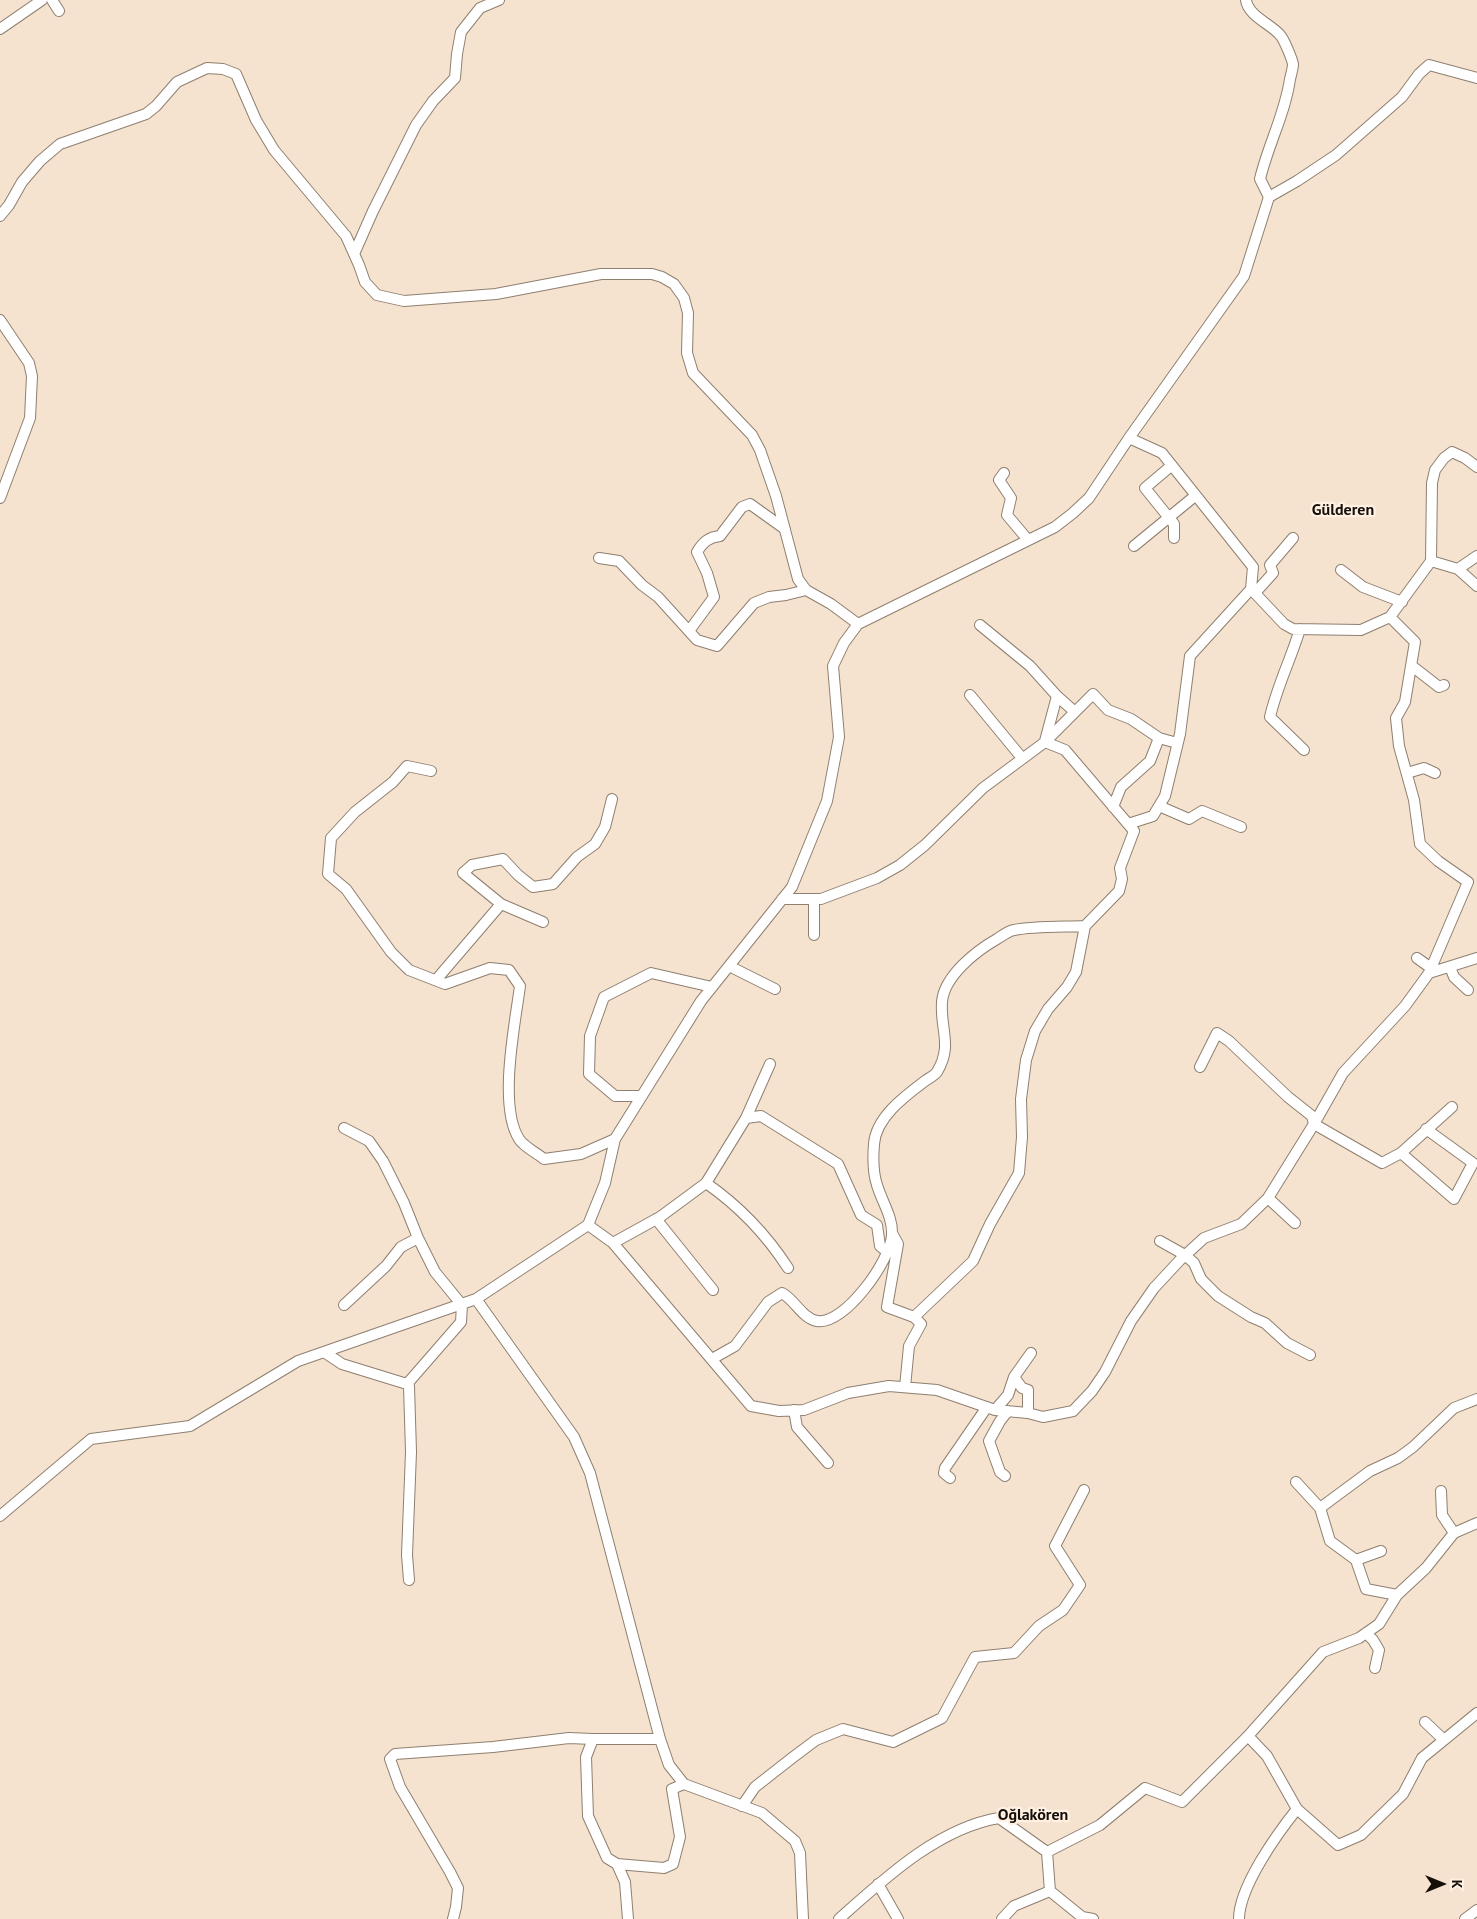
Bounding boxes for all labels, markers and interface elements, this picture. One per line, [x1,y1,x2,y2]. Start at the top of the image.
district label: Gülderen [1312,500,1374,520]
district label: Oğlakören [998,1805,1068,1825]
north arrow [1417,1859,1467,1909]
text: K [1448,1880,1466,1888]

